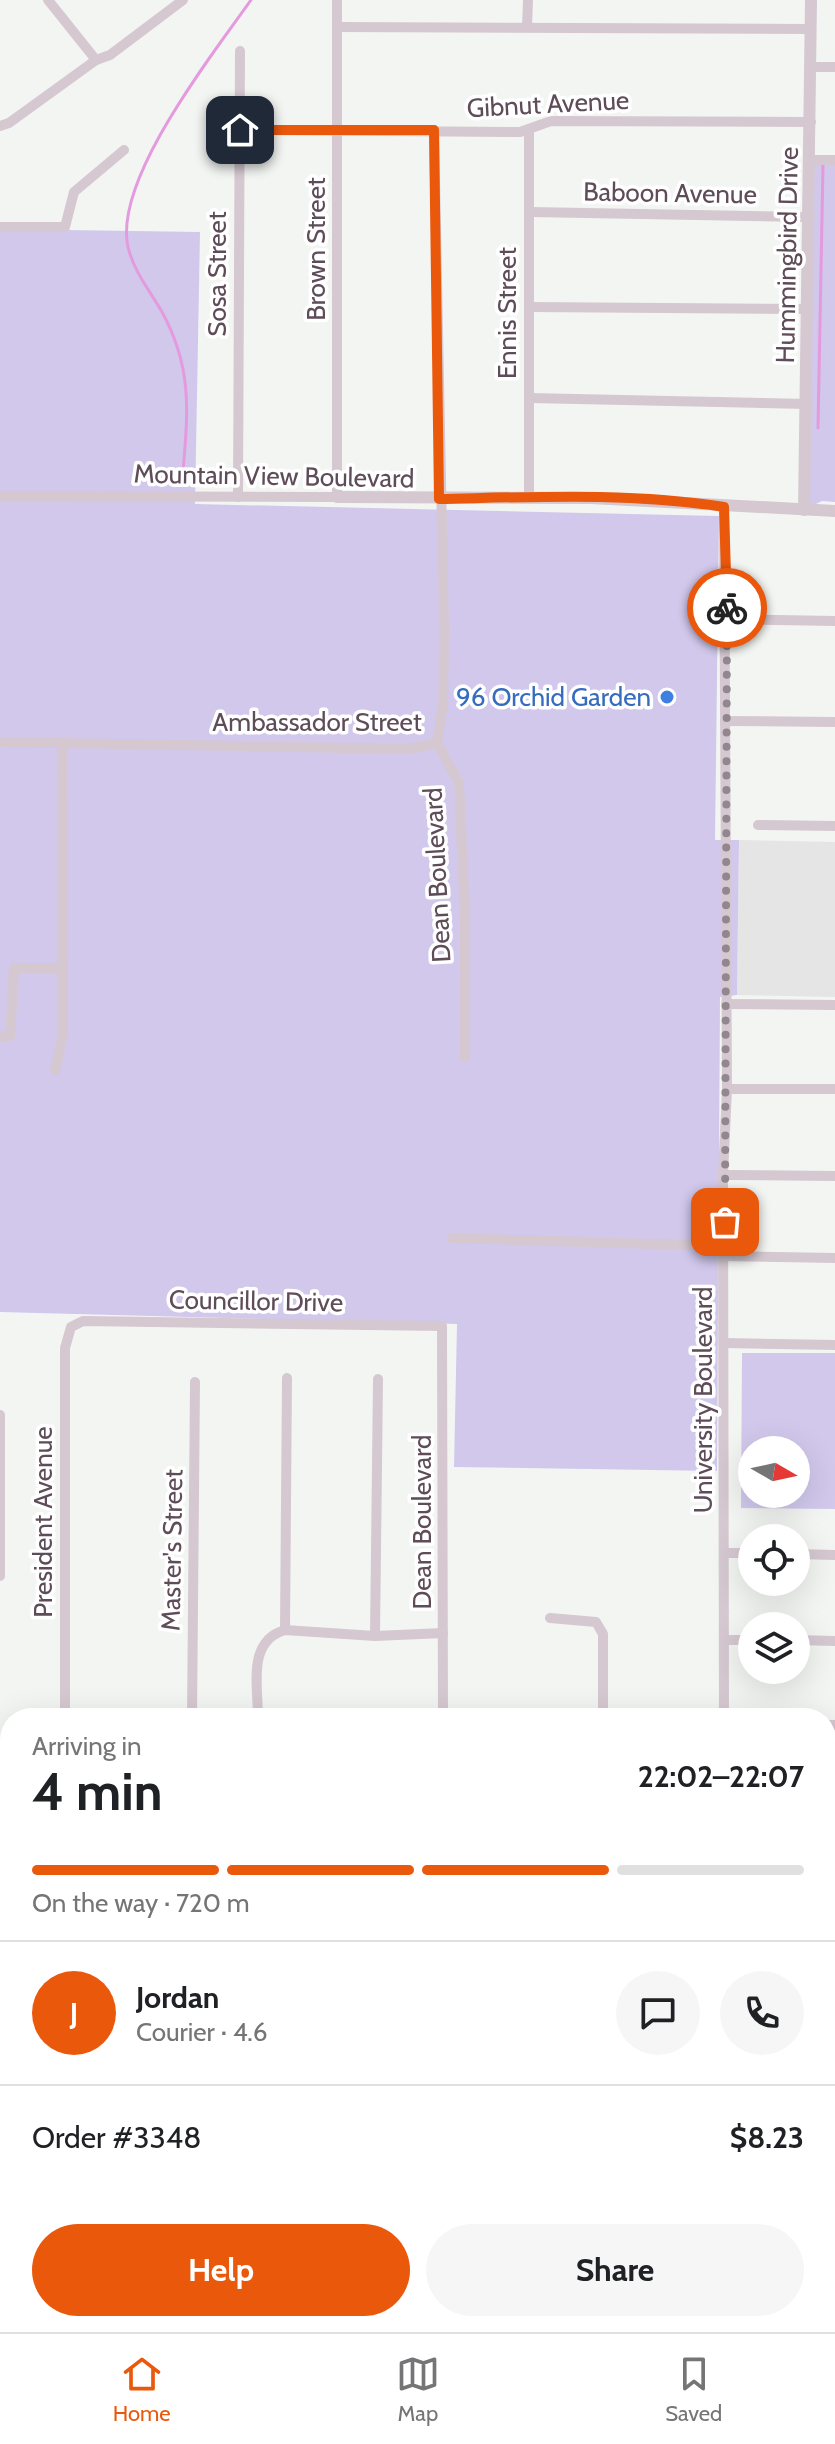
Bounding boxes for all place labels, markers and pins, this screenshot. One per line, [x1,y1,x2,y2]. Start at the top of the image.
pin [206,96,274,164]
place label: 96 Orchid Garden [456,681,651,713]
marker: 96 Orchid Garden [658,688,676,706]
pin [691,1188,759,1256]

